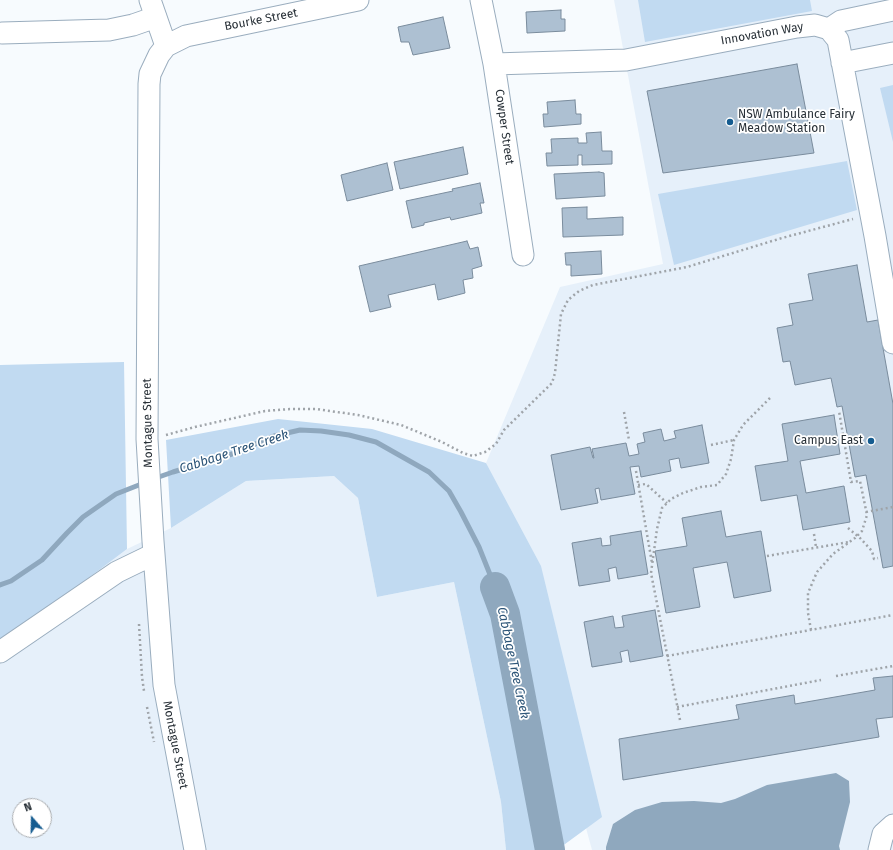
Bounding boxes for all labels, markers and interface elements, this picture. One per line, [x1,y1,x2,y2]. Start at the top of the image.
street label: Bourke Street [223,6,299,34]
street label: Innovation Way [720,20,804,48]
street label: Cowper Street [492,88,516,166]
place label: NSW Ambulance Fairy Meadow Station [738,108,855,136]
marker: NSW Ambulance Fairy Meadow Station [725,117,735,127]
street label: Montague Street [140,378,156,468]
water label: Cabbage Tree Creek [177,427,291,477]
place label: Campus East [794,434,863,448]
marker: Campus East [866,436,876,446]
water label: Cabbage Tree Creek [494,606,532,720]
street label: Montague Street [159,700,191,790]
north arrow [12,798,52,838]
text: N [22,800,34,815]

